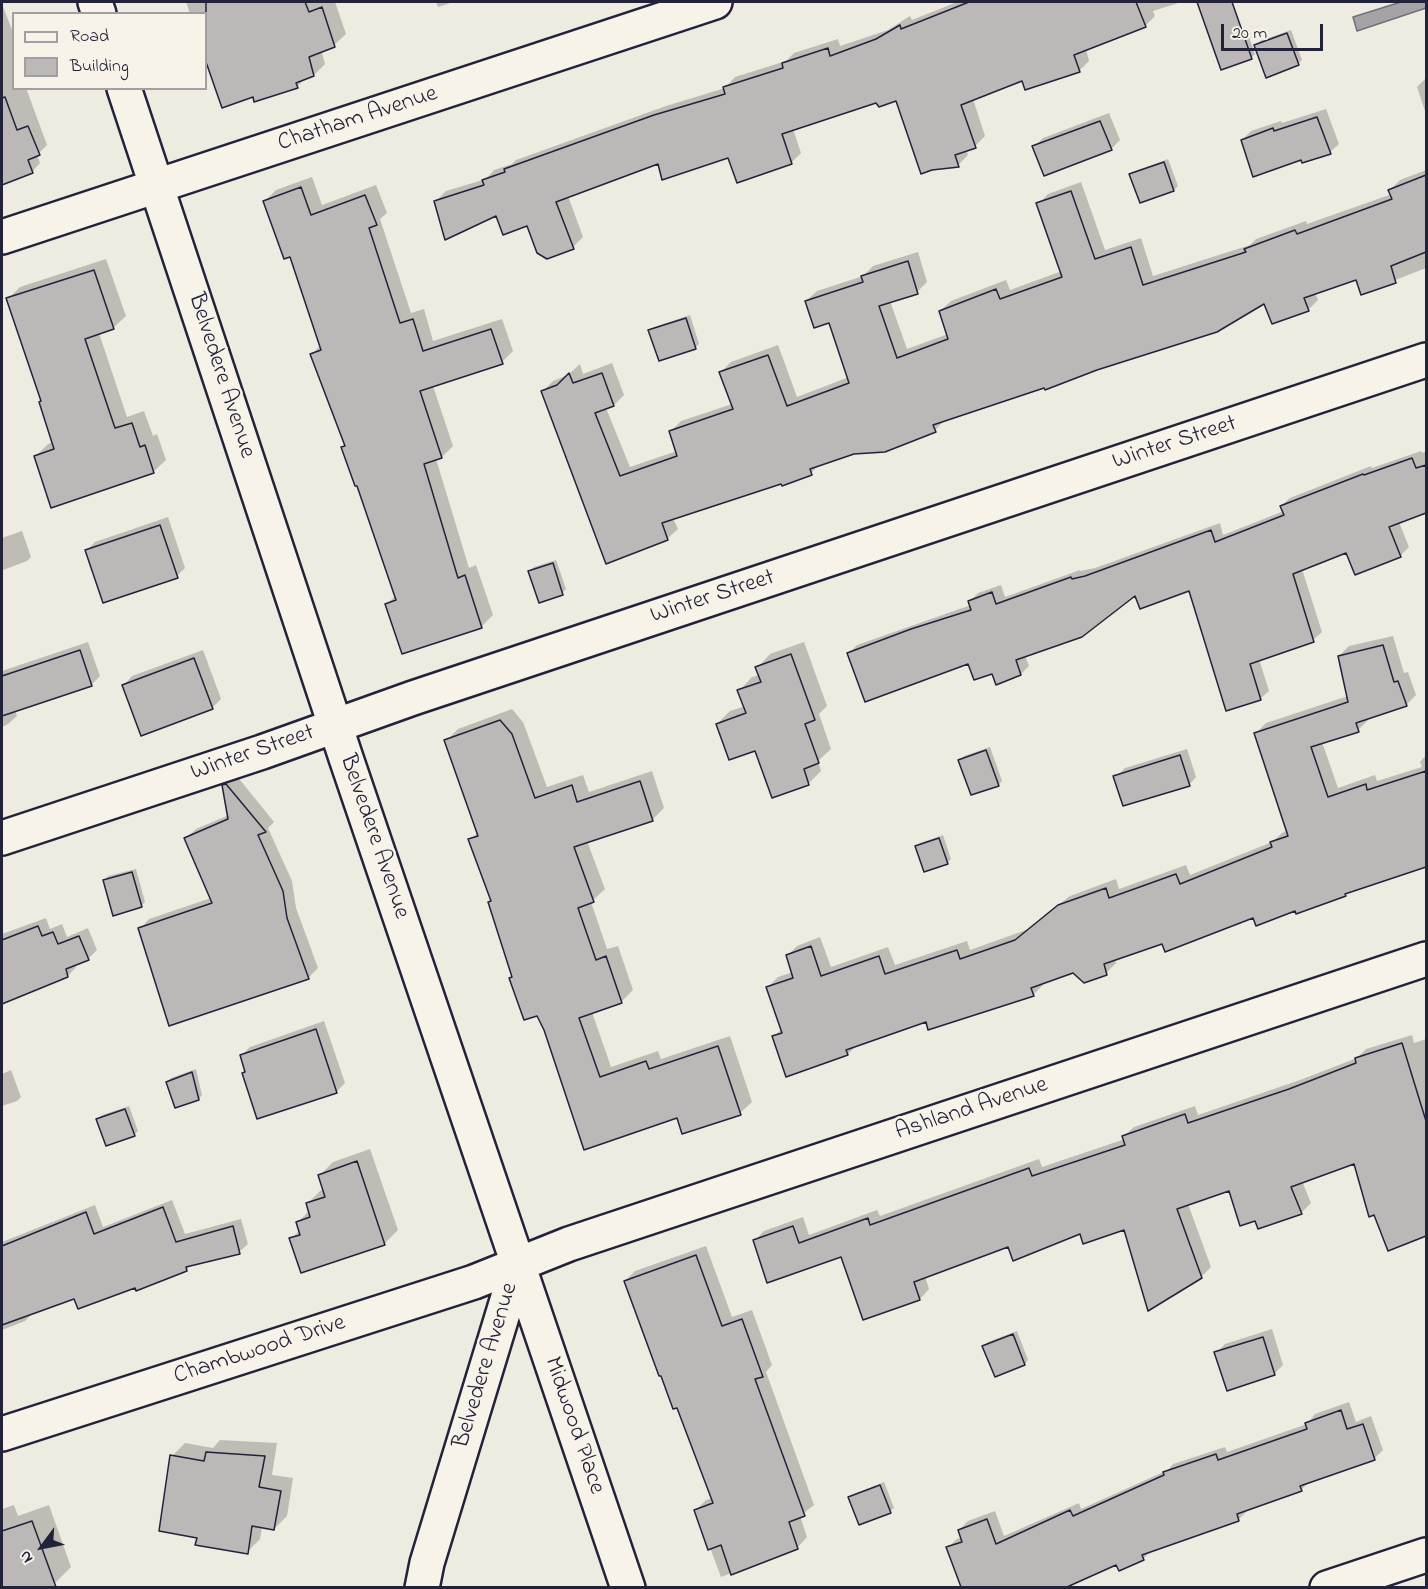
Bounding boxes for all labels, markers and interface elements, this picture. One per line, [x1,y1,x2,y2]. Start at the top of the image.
legend [12,12,207,90]
scale bar [1224,12,1326,50]
text: 20 m [1232,21,1267,47]
text: Road [70,24,109,50]
text: Building [70,54,129,80]
street label: Chatham Avenue [274,81,442,159]
street label: Belvedere Avenue [180,290,260,462]
street label: Winter Street [1109,410,1241,478]
street label: Winter Street [647,564,779,632]
street label: Winter Street [187,719,319,789]
street label: Belvedere Avenue [331,751,415,923]
street label: Ashland Avenue [892,1072,1052,1148]
street label: Belvedere Avenue [448,1280,526,1452]
street label: Chambwood Drive [170,1310,350,1392]
street label: Midwood Place [536,1354,610,1498]
north arrow [12,1517,72,1577]
text: N [14,1546,40,1567]

